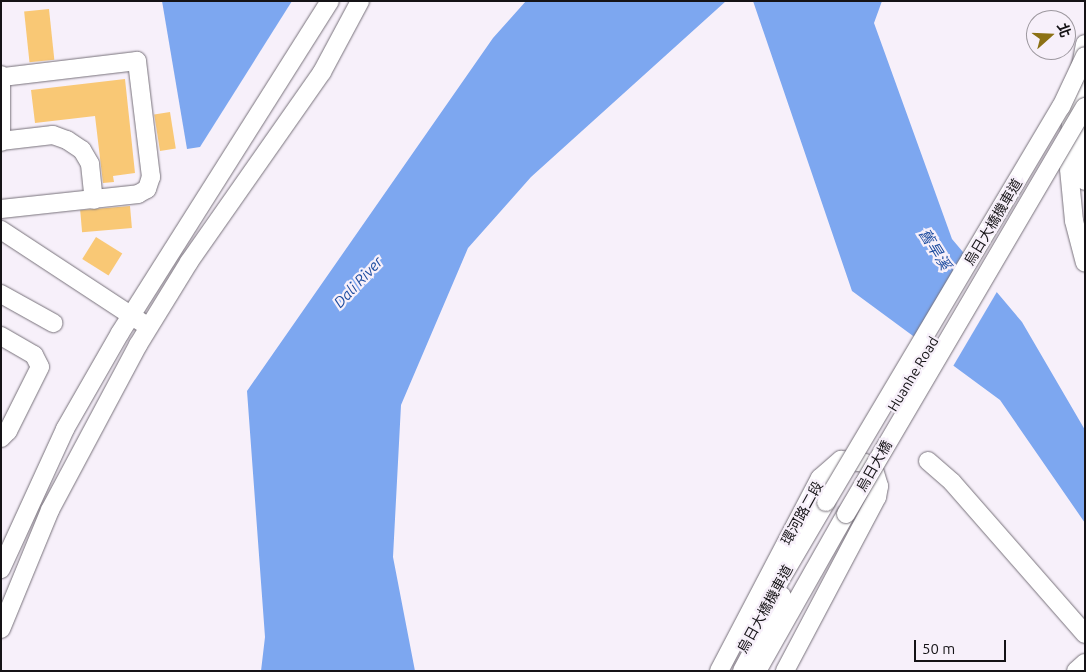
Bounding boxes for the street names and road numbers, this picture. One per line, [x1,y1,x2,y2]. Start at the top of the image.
street label: 烏日大橋機車道 [961,176,1025,268]
street label: Huanhe Road [884,334,942,414]
street label: 烏日大橋 [853,438,895,494]
street label: 環河路二段 [778,478,826,548]
street label: 烏日大橋機車道 [734,562,796,656]

